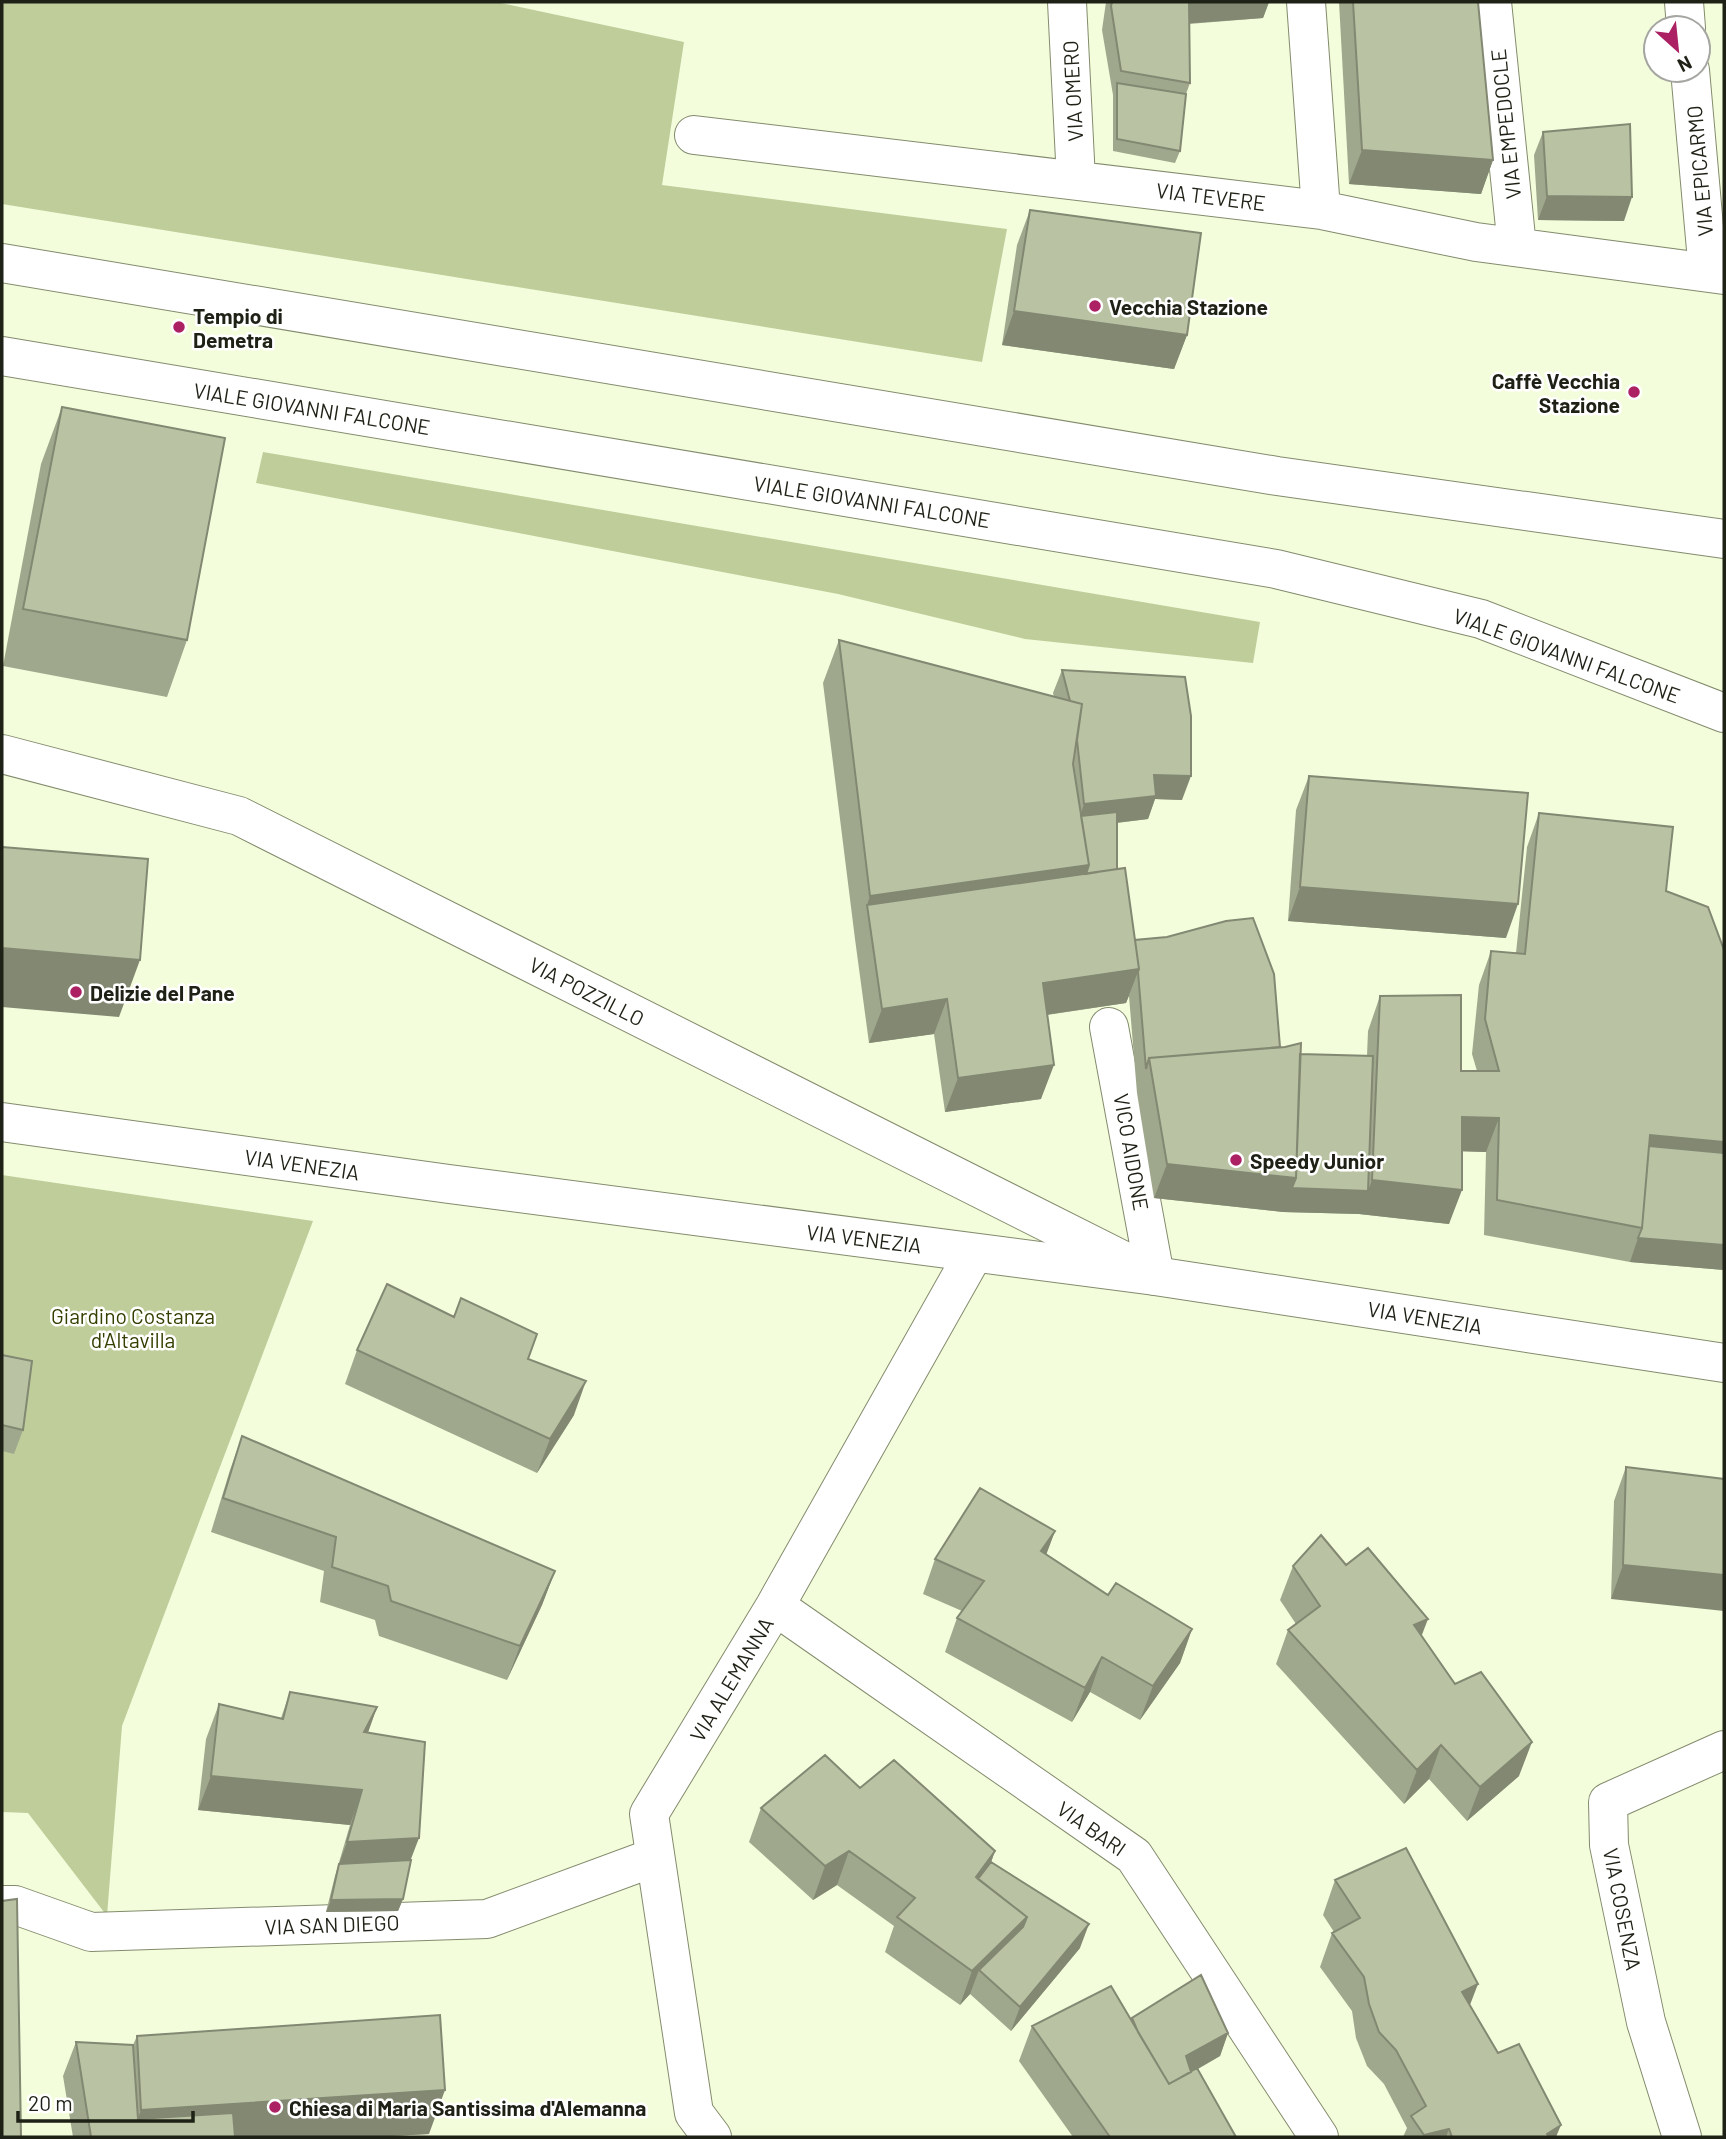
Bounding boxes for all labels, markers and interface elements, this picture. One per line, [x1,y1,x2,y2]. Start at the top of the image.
north arrow [1642,14,1712,84]
street label: VIA OMERO [1057,40,1087,142]
street label: VIA EMPEDOCLE [1485,48,1525,200]
text: N [1674,51,1696,78]
street label: VIA EPICARMO [1681,104,1717,238]
street label: VIA TEVERE [1155,177,1267,215]
place label: Vecchia Stazione [1109,294,1268,319]
marker: Vecchia Stazione [1087,298,1103,314]
place label: Tempio di Demetra [193,303,283,352]
marker: Tempio di Demetra [171,319,187,335]
place label: Caffè Vecchia Stazione [1492,368,1620,417]
street label: VIALE GIOVANNI FALCONE [192,377,432,439]
marker: Caffè Vecchia Stazione [1626,384,1642,400]
street label: VIALE GIOVANNI FALCONE [752,470,992,532]
street label: VIALE GIOVANNI FALCONE [1450,602,1684,708]
street label: VIA POZZILLO [525,951,649,1031]
place label: Delizie del Pane [90,980,235,1005]
marker: Delizie del Pane [68,984,84,1000]
street label: VICO AIDONE [1109,1091,1155,1213]
street label: VIA VENEZIA [243,1144,361,1184]
place label: Speedy Junior [1250,1148,1384,1173]
marker: Speedy Junior [1228,1152,1244,1168]
street label: VIA VENEZIA [805,1219,923,1257]
street label: VIA VENEZIA [1366,1296,1484,1338]
park label: Giardino Costanza d'Altavilla [51,1303,215,1352]
street label: VIA ALEMANNA [684,1612,778,1746]
street label: VIA BARI [1053,1795,1131,1861]
street label: VIA COSENZA [1599,1846,1647,1972]
street label: VIA SAN DIEGO [264,1909,400,1939]
scale bar [18,2080,192,2124]
text: 20 m [28,2090,73,2115]
place label: Chiesa di Maria Santissima d'Alemanna [289,2095,646,2120]
marker: Chiesa di Maria Santissima d'Alemanna [267,2099,283,2115]

